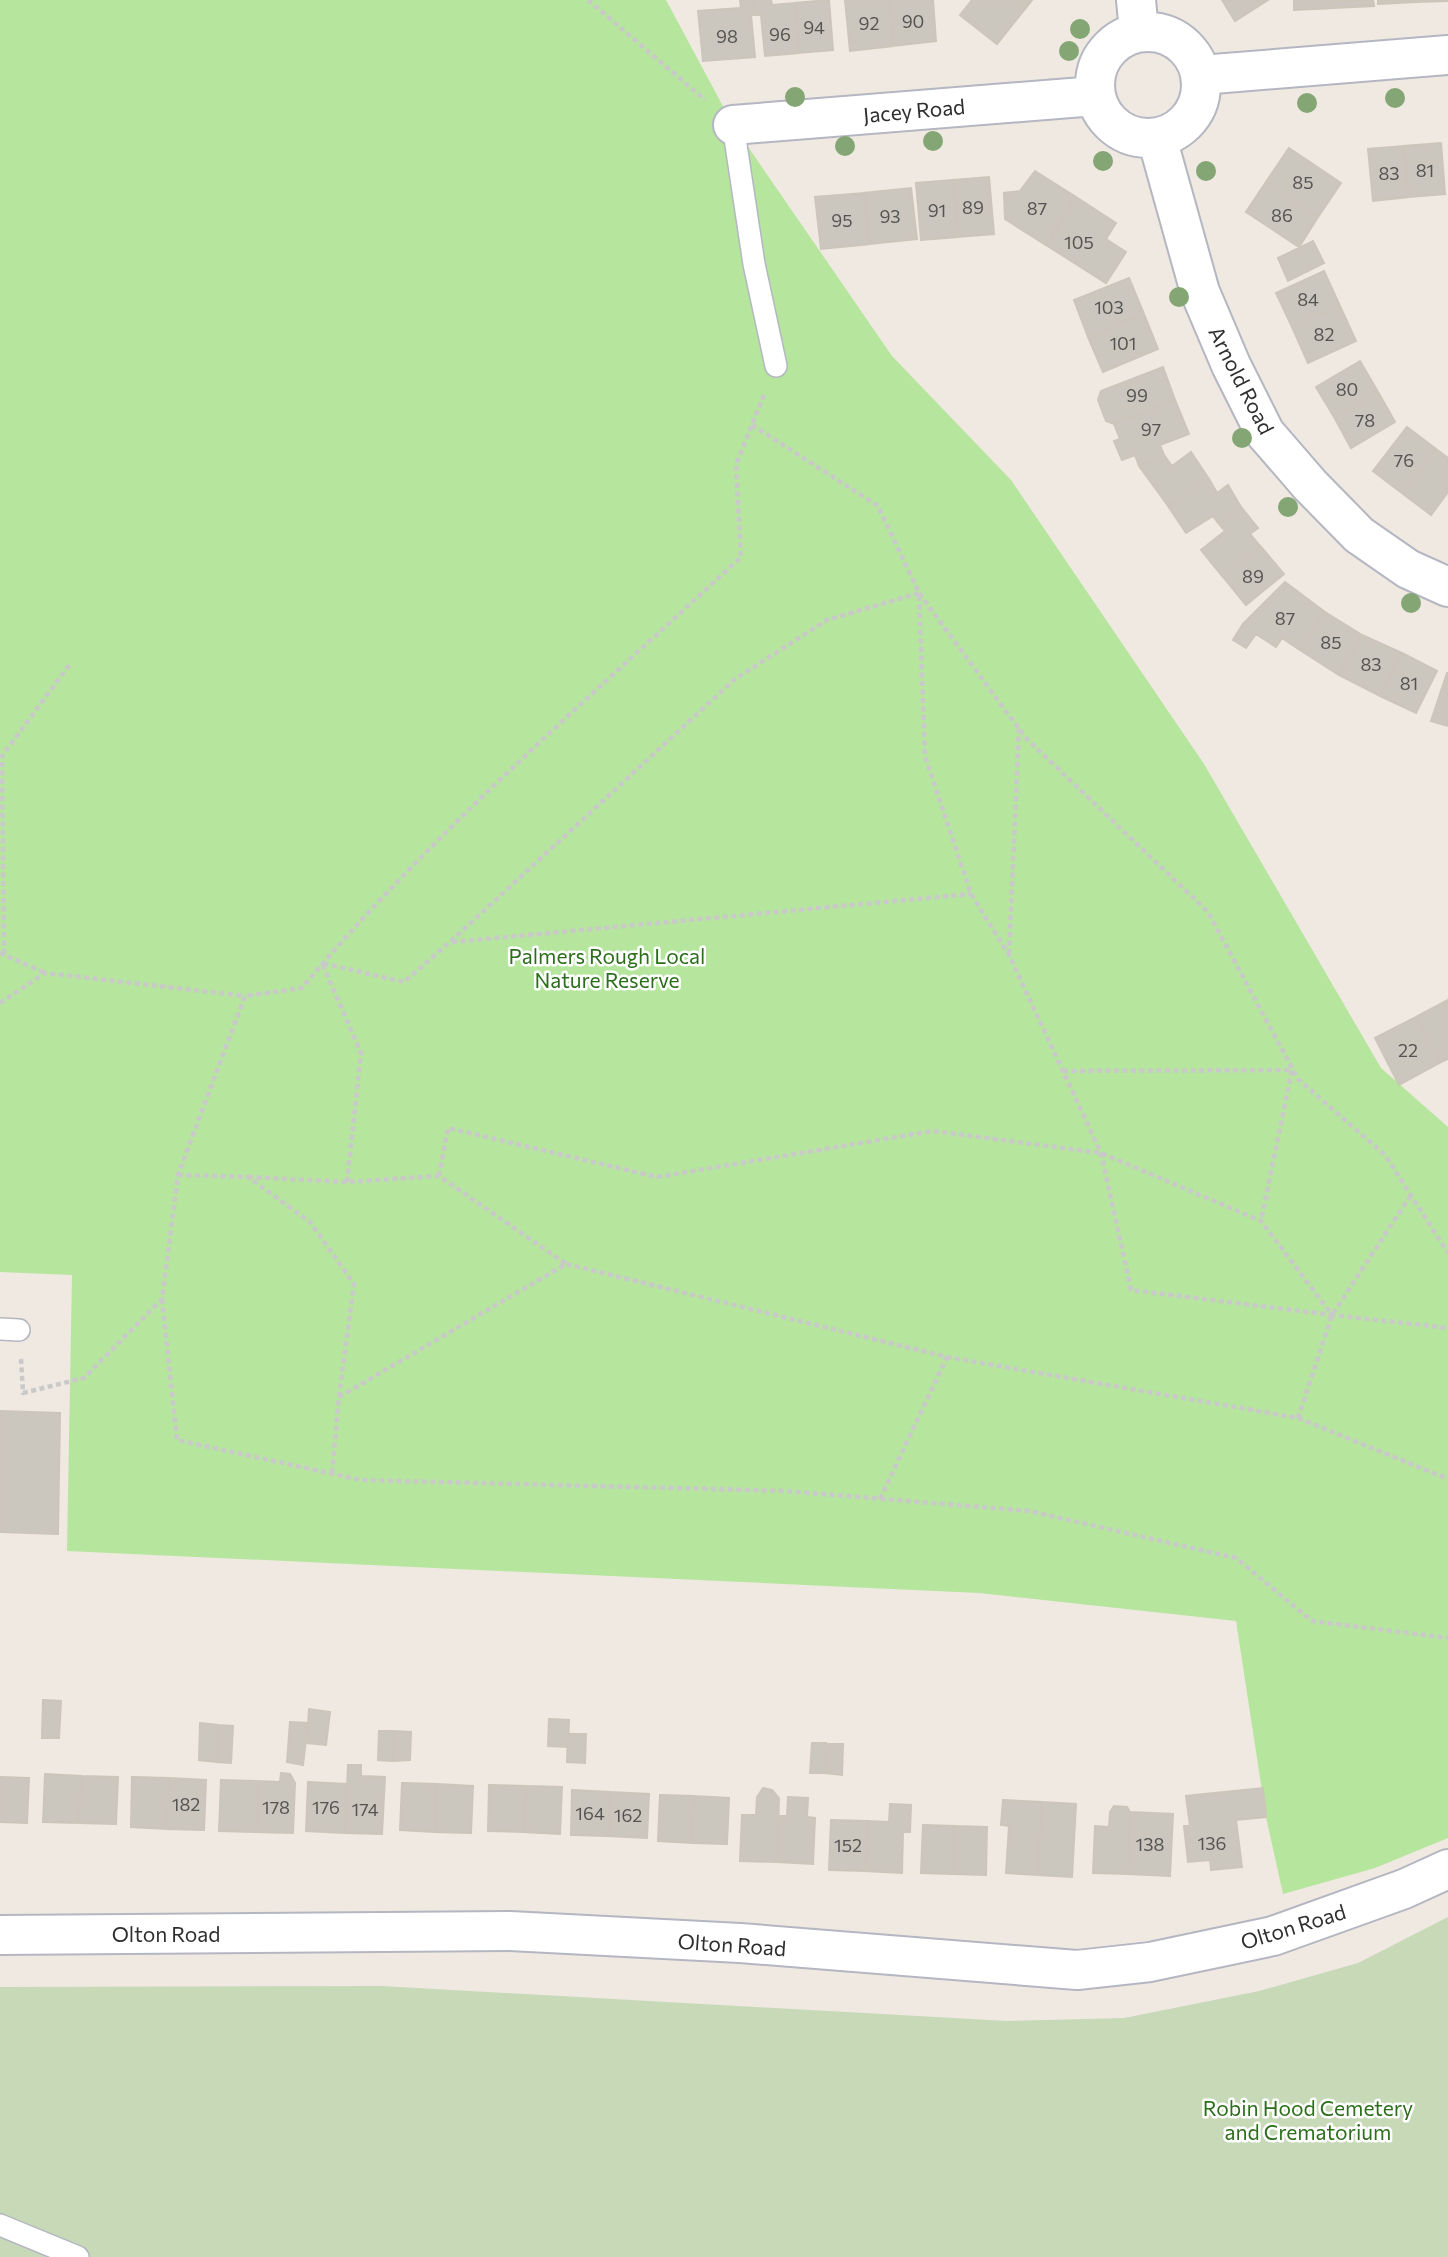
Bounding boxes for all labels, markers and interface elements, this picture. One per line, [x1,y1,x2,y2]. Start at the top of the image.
house number: 90 [902,10,924,32]
house number: 92 [859,12,879,34]
house number: 94 [803,16,825,38]
house number: 96 [769,23,791,45]
house number: 98 [716,25,738,47]
street label: Jacey Road [862,93,966,127]
house number: 81 [1416,159,1434,181]
house number: 83 [1378,162,1400,184]
house number: 85 [1292,171,1314,193]
house number: 89 [962,196,984,218]
house number: 87 [1027,197,1047,219]
house number: 91 [928,199,946,221]
house number: 86 [1271,204,1293,226]
house number: 93 [879,205,901,227]
house number: 95 [831,209,853,231]
house number: 105 [1064,231,1094,253]
house number: 84 [1297,288,1319,310]
house number: 103 [1094,296,1124,318]
street label: Arnold Road [1204,322,1280,438]
house number: 82 [1314,323,1334,345]
house number: 101 [1109,332,1137,354]
house number: 80 [1336,378,1358,400]
house number: 99 [1126,384,1148,406]
house number: 78 [1355,409,1375,431]
house number: 97 [1141,418,1161,440]
house number: 76 [1394,449,1414,471]
house number: 89 [1242,565,1264,587]
house number: 87 [1275,607,1295,629]
house number: 85 [1320,631,1342,653]
house number: 83 [1360,653,1382,675]
house number: 81 [1400,672,1418,694]
park label: Palmers Rough Local Nature Reserve [509,943,705,992]
house number: 22 [1398,1039,1418,1061]
house number: 182 [172,1793,200,1815]
house number: 178 [262,1796,290,1818]
house number: 176 [312,1796,340,1818]
house number: 174 [352,1798,379,1820]
house number: 164 [575,1802,605,1824]
house number: 162 [614,1804,642,1826]
house number: 136 [1198,1832,1226,1854]
house number: 138 [1136,1833,1165,1855]
house number: 152 [834,1834,862,1856]
street label: Olton Road [1237,1898,1349,1954]
street label: Olton Road [112,1921,220,1946]
street label: Olton Road [677,1928,787,1960]
park label: Robin Hood Cemetery and Crematorium [1203,2095,1413,2144]

